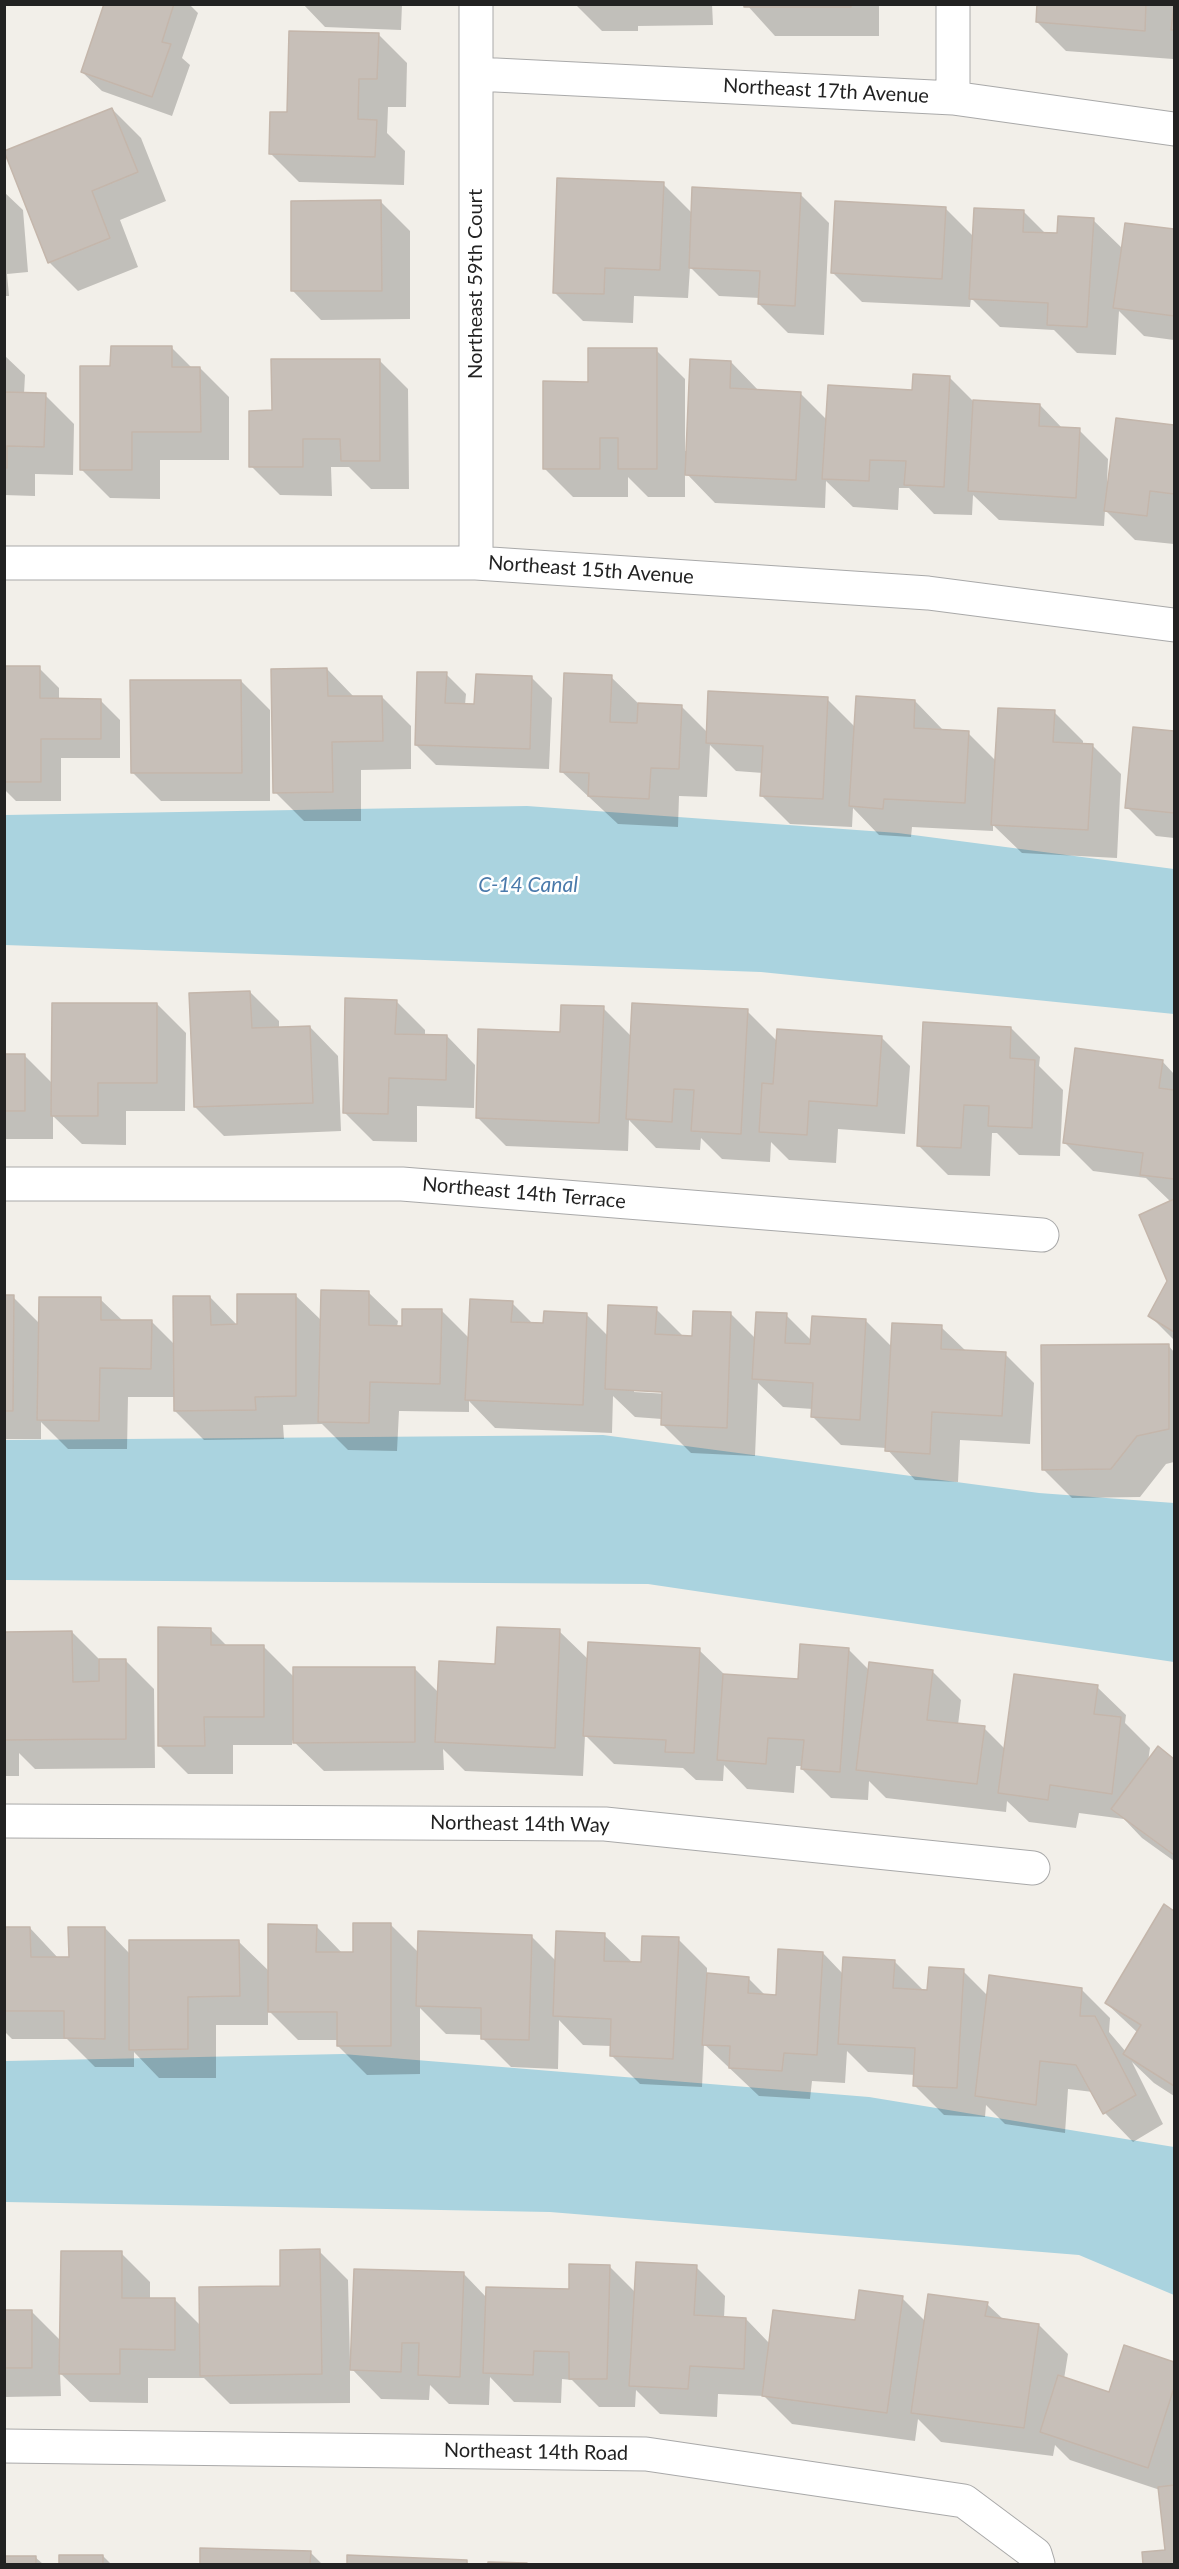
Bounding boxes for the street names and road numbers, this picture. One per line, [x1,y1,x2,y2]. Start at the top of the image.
street label: Northeast 17th Avenue [722,74,930,108]
street label: Northeast 59th Court [464,189,488,379]
street label: Northeast 15th Avenue [487,551,695,589]
street label: Northeast 14th Terrace [421,1172,627,1214]
street label: Northeast 14th Way [430,1810,610,1838]
street label: Northeast 14th Road [444,2438,628,2466]

